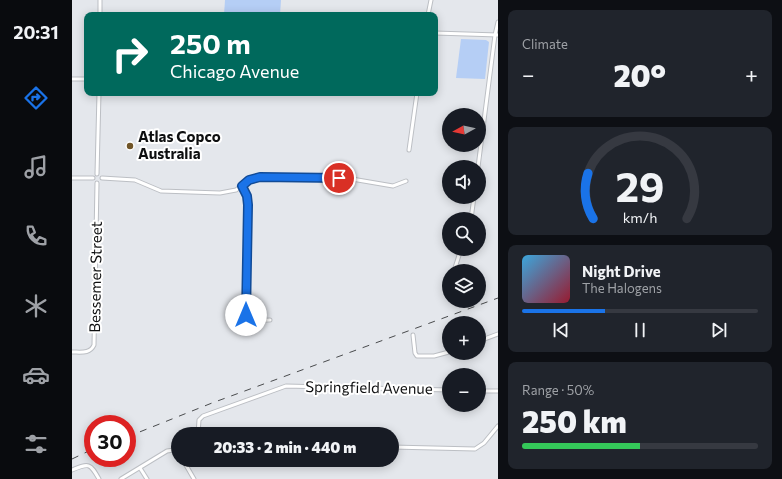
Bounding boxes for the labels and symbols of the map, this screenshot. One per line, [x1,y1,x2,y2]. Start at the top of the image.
north arrow [442,108,486,152]
place label: Atlas Copco Australia [138,127,221,162]
marker: Atlas Copco Australia [125,141,135,151]
pin [322,161,356,195]
street label: Bessemer Street [85,221,105,333]
position arrow [225,294,267,336]
street label: Springfield Avenue [305,377,433,397]
speed limit sign: 30 [84,415,136,467]

